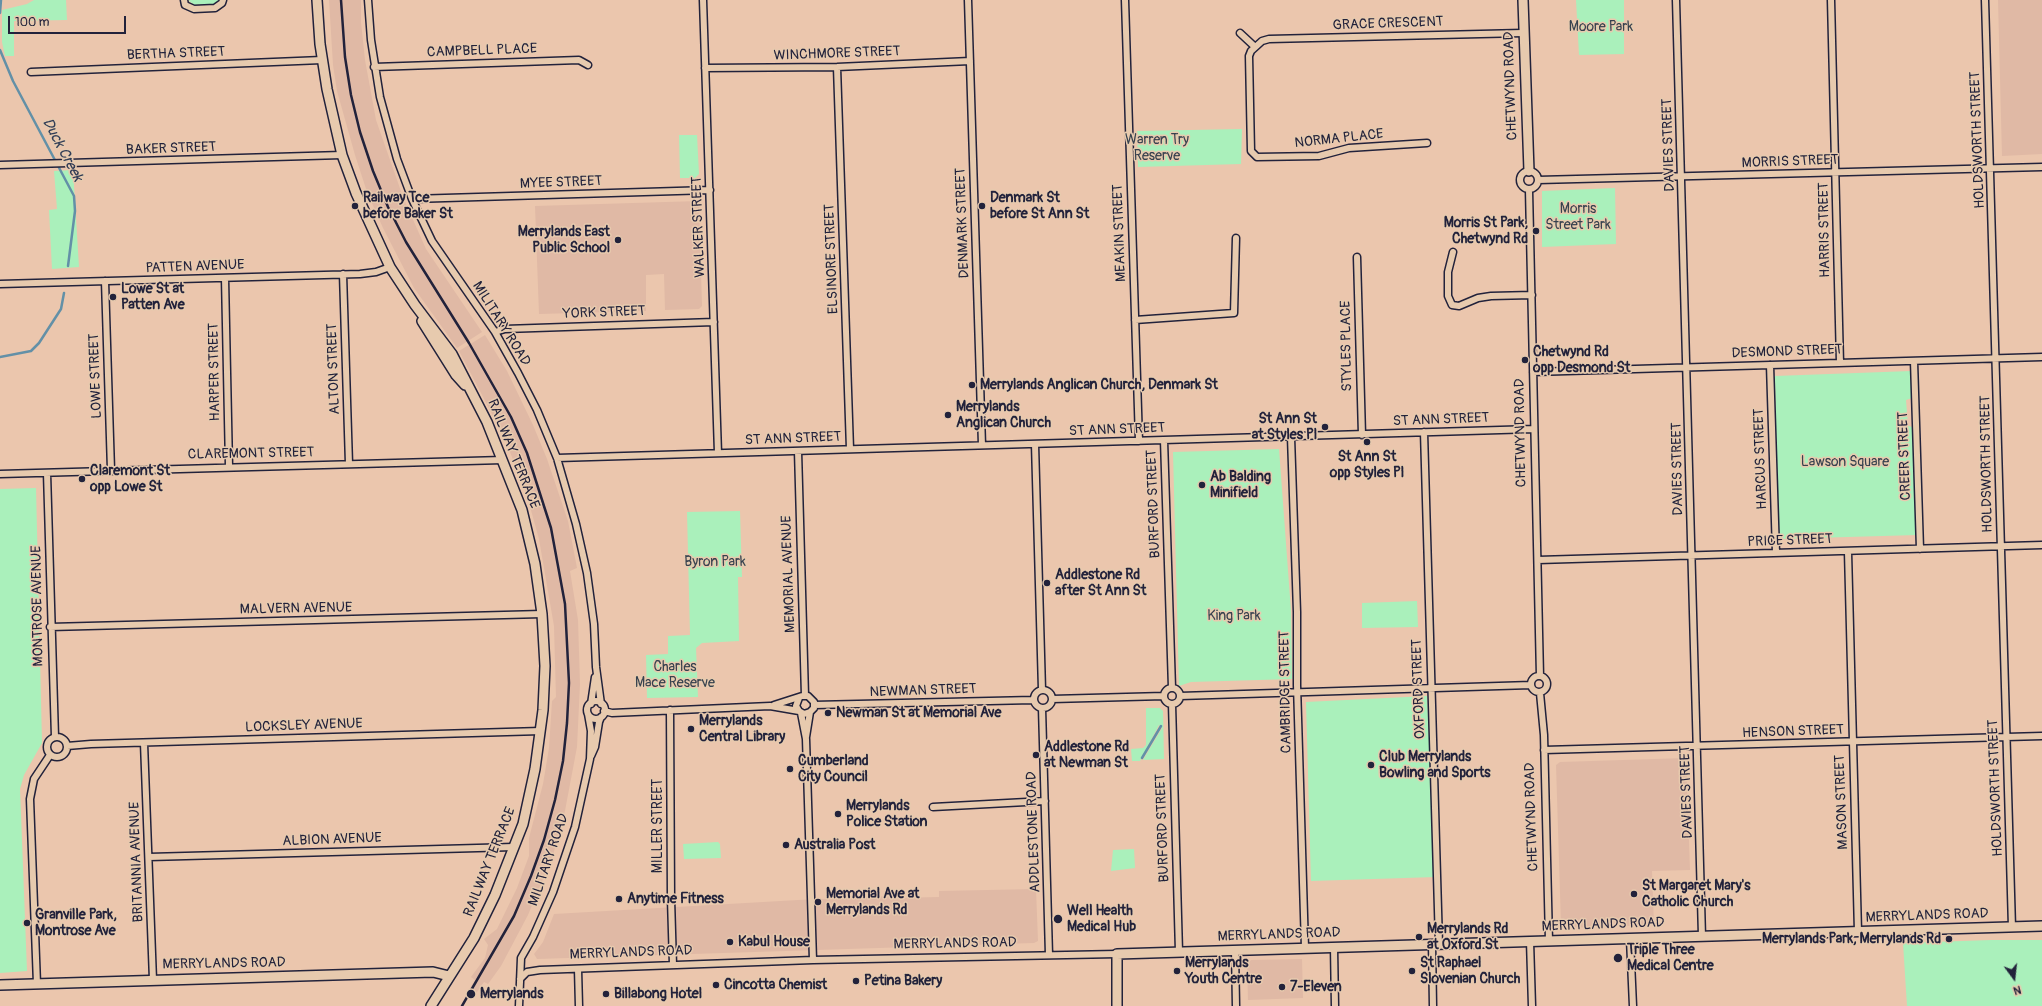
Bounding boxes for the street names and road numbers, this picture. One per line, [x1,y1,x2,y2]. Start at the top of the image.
street label: GRACE CRESCENT [1332,14,1444,34]
street label: CHETWYND ROAD [1501,31,1521,141]
street label: CAMPBELL PLACE [427,41,537,61]
street label: WINCHMORE STREET [773,43,901,65]
street label: BERTHA STREET [127,44,225,64]
street label: HOLDSWORTH STREET [1967,71,1989,209]
street label: DAVIES STREET [1659,98,1679,192]
street label: NORMA PLACE [1294,126,1384,152]
street label: BAKER STREET [126,139,216,159]
street label: MORRIS STREET [1741,152,1839,172]
street label: DENMARK STREET [953,167,973,279]
street label: MYEE STREET [520,173,602,193]
street label: WALKER STREET [689,176,709,278]
street label: HARRIS STREET [1816,182,1834,278]
street label: MEAKIN STREET [1110,184,1130,282]
street label: ELSINORE STREET [822,204,842,314]
street label: PATTEN AVENUE [145,257,245,277]
street label: MILITARY ROAD [468,279,534,369]
street label: STYLES PLACE [1338,300,1356,392]
street label: YORK STREET [562,303,646,323]
street label: HARPER STREET [206,323,224,421]
street label: ALTON STREET [324,323,344,415]
street label: LOWE STREET [86,333,106,419]
street label: DESMOND STREET [1731,342,1843,362]
street label: CHETWYND ROAD [1512,378,1530,488]
street label: HOLDSWORTH STREET [1977,395,1997,533]
street label: RAILWAY TERRACE [483,397,543,511]
street label: HARCUS STREET [1751,408,1771,510]
street label: ST ANN STREET [1393,410,1489,430]
street label: CREER STREET [1895,411,1915,501]
street label: ST ANN STREET [1069,420,1165,440]
street label: DAVIES STREET [1669,422,1687,516]
street label: ST ANN STREET [745,429,841,449]
street label: CLAREMONT STREET [188,444,314,464]
street label: BURFORD STREET [1144,449,1164,559]
street label: MEMORIAL AVENUE [779,515,799,633]
street label: PRICE STREET [1747,531,1833,551]
street label: MONTROSE AVENUE [29,545,47,667]
street label: MALVERN AVENUE [240,600,352,618]
street label: CAMBRIDGE STREET [1277,631,1295,753]
street label: OXFORD STREET [1409,639,1429,739]
street label: NEWMAN STREET [869,681,977,701]
street label: LOCKSLEY AVENUE [245,716,363,736]
street label: HOLDSWORTH STREET [1985,719,2007,857]
street label: HENSON STREET [1742,722,1844,742]
street label: DAVIES STREET [1677,745,1697,839]
street label: MASON STREET [1832,754,1852,850]
street label: CHETWYND ROAD [1522,762,1542,872]
street label: ADDLESTONE ROAD [1023,771,1045,893]
street label: BURFORD STREET [1153,773,1173,883]
street label: MILLER STREET [650,779,666,873]
street label: BRITANNIA AVENUE [127,801,147,923]
street label: RAILWAY TERRACE [460,805,520,919]
street label: MILITARY ROAD [525,812,573,908]
street label: ALBION AVENUE [282,830,382,850]
street label: MERRYLANDS ROAD [1865,905,1989,927]
street label: MERRYLANDS ROAD [1541,914,1665,936]
street label: MERRYLANDS ROAD [1217,924,1341,946]
street label: MERRYLANDS ROAD [893,935,1017,953]
street label: MERRYLANDS ROAD [569,942,693,964]
street label: MERRYLANDS ROAD [162,955,286,973]

